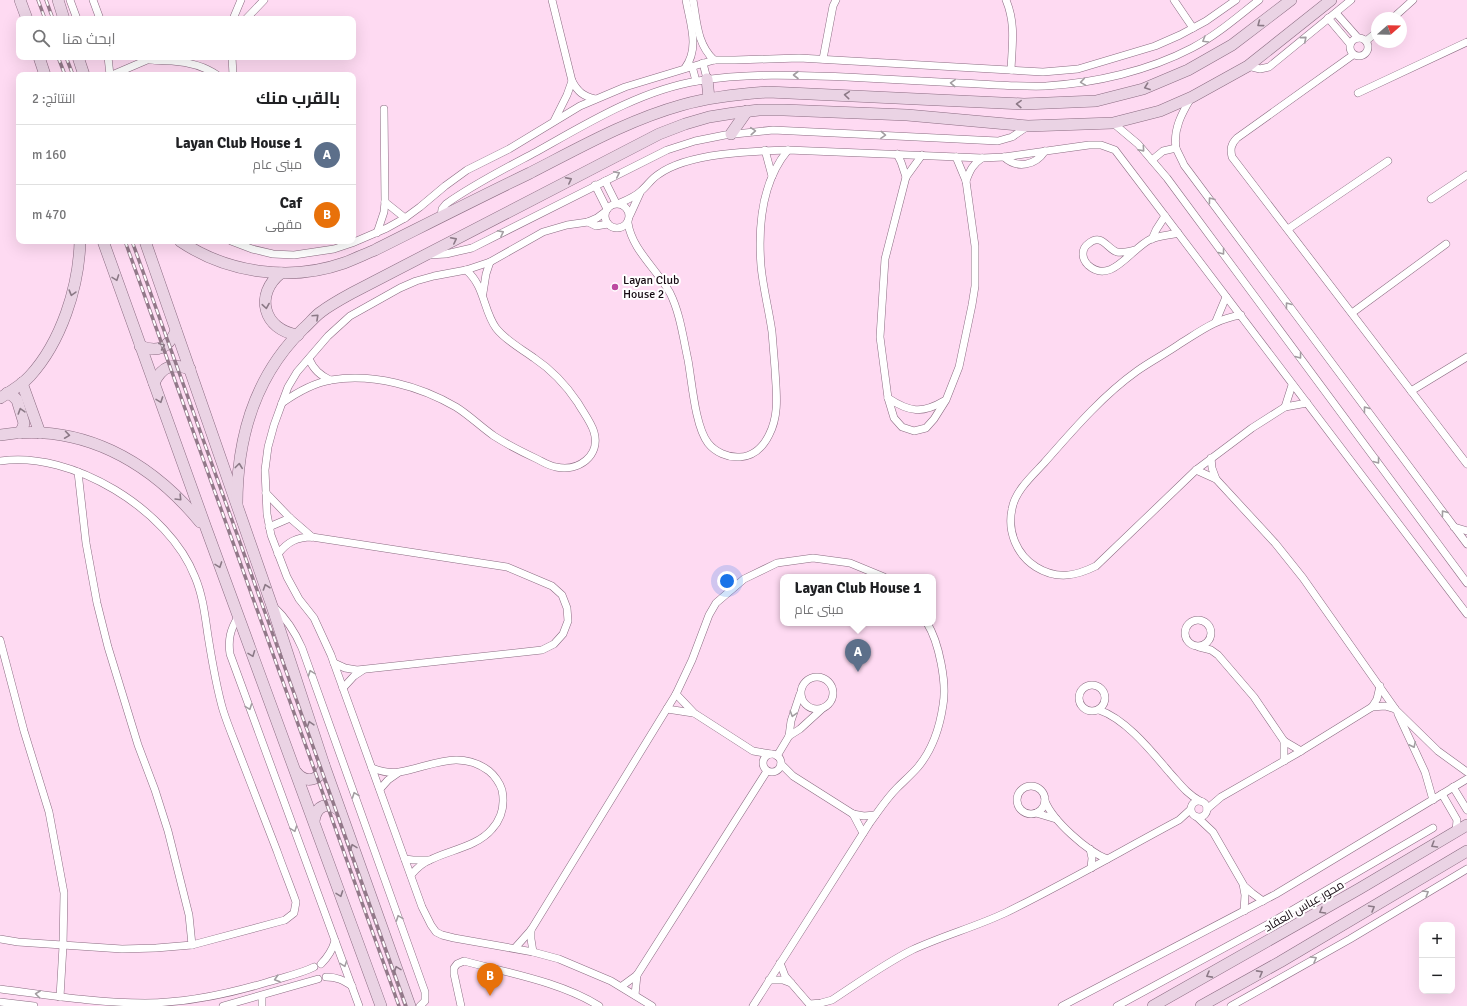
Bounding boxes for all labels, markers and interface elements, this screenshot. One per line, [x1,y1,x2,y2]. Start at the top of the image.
north arrow [1371,12,1407,48]
search box [16,16,356,60]
one-way arrow [1257,19,1264,26]
icon: search [30,27,52,49]
text: ابحث هنا [62,30,115,48]
one-way arrow [1202,36,1209,43]
one-way arrow [1299,36,1307,43]
one-way arrow [793,71,799,79]
one-way arrow [1080,77,1086,85]
one-way arrow [950,78,956,87]
one-way arrow [1144,82,1151,91]
text: بالقرب منك [256,88,340,109]
text: النتائج: 2 [32,91,76,107]
one-way arrow [844,91,850,100]
one-way arrow [1016,99,1022,108]
one-way arrow [750,127,756,136]
one-way arrow [880,131,886,140]
text: Layan Club House 1 [175,134,302,152]
one-way arrow [1138,144,1145,152]
text: 160 m [32,147,66,163]
text: A [323,147,331,163]
text: مبنى عام [253,157,302,173]
one-way arrow [613,172,621,179]
one-way arrow [565,178,573,185]
text: Caf [280,194,302,212]
one-way arrow [1209,198,1216,205]
text: 470 m [32,207,66,223]
text: B [323,207,331,223]
text: مقهى [265,217,302,233]
one-way arrow [497,230,505,238]
one-way arrow [450,237,457,245]
one-way arrow [1217,248,1224,255]
place label: Layan Club House 2 [623,273,679,302]
one-way arrow [111,274,119,281]
marker: Layan Club House 2 [610,282,620,292]
one-way arrow [68,289,77,296]
one-way arrow [1286,302,1293,309]
one-way arrow [261,303,270,309]
one-way arrow [311,314,319,321]
one-way arrow [158,343,165,351]
one-way arrow [1294,352,1301,359]
one-way arrow [155,397,163,404]
one-way arrow [1364,406,1371,413]
one-way arrow [17,407,26,414]
one-way arrow [64,430,70,439]
one-way arrow [1372,456,1379,463]
one-way arrow [234,462,243,469]
one-way arrow [174,493,182,501]
one-way arrow [1441,510,1449,517]
one-way arrow [214,561,223,568]
your location [717,571,737,591]
popup [780,574,936,626]
text: Layan Club House 1 [795,579,921,597]
one-way arrow [262,584,270,591]
text: مبنى عام [795,602,844,618]
pin: A [845,639,871,672]
one-way arrow [247,650,255,657]
one-way arrow [308,670,316,677]
one-way arrow [244,703,252,710]
one-way arrow [790,710,798,717]
one-way arrow [307,721,315,728]
one-way arrow [1408,742,1416,749]
one-way arrow [351,792,360,799]
one-way arrow [289,825,298,832]
one-way arrow [1431,840,1438,847]
one-way arrow [349,844,358,851]
street label: محور عباس العقاد [1261,877,1347,935]
one-way arrow [336,891,344,898]
one-way arrow [1422,891,1429,898]
one-way arrow [1368,905,1375,912]
one-way arrow [1319,906,1326,913]
one-way arrow [395,914,403,921]
map controls [1419,922,1455,994]
button: + [1419,922,1455,958]
one-way arrow [1310,957,1317,964]
button: − [1419,958,1455,994]
one-way arrow [339,960,347,967]
pin: B [477,963,503,996]
one-way arrow [393,966,402,973]
one-way arrow [1205,970,1213,977]
one-way arrow [1256,971,1263,978]
one-way arrow [274,974,281,983]
one-way arrow [35,990,41,999]

